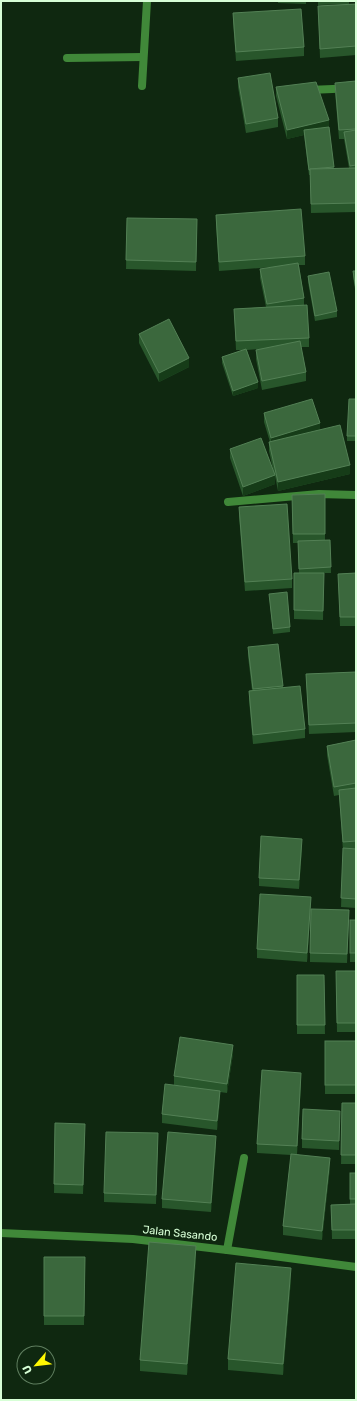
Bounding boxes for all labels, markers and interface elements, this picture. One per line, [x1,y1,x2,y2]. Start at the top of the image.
street label: Jalan Sasando [142,1223,218,1244]
north arrow [16,1345,56,1385]
text: U [20,1363,35,1376]

